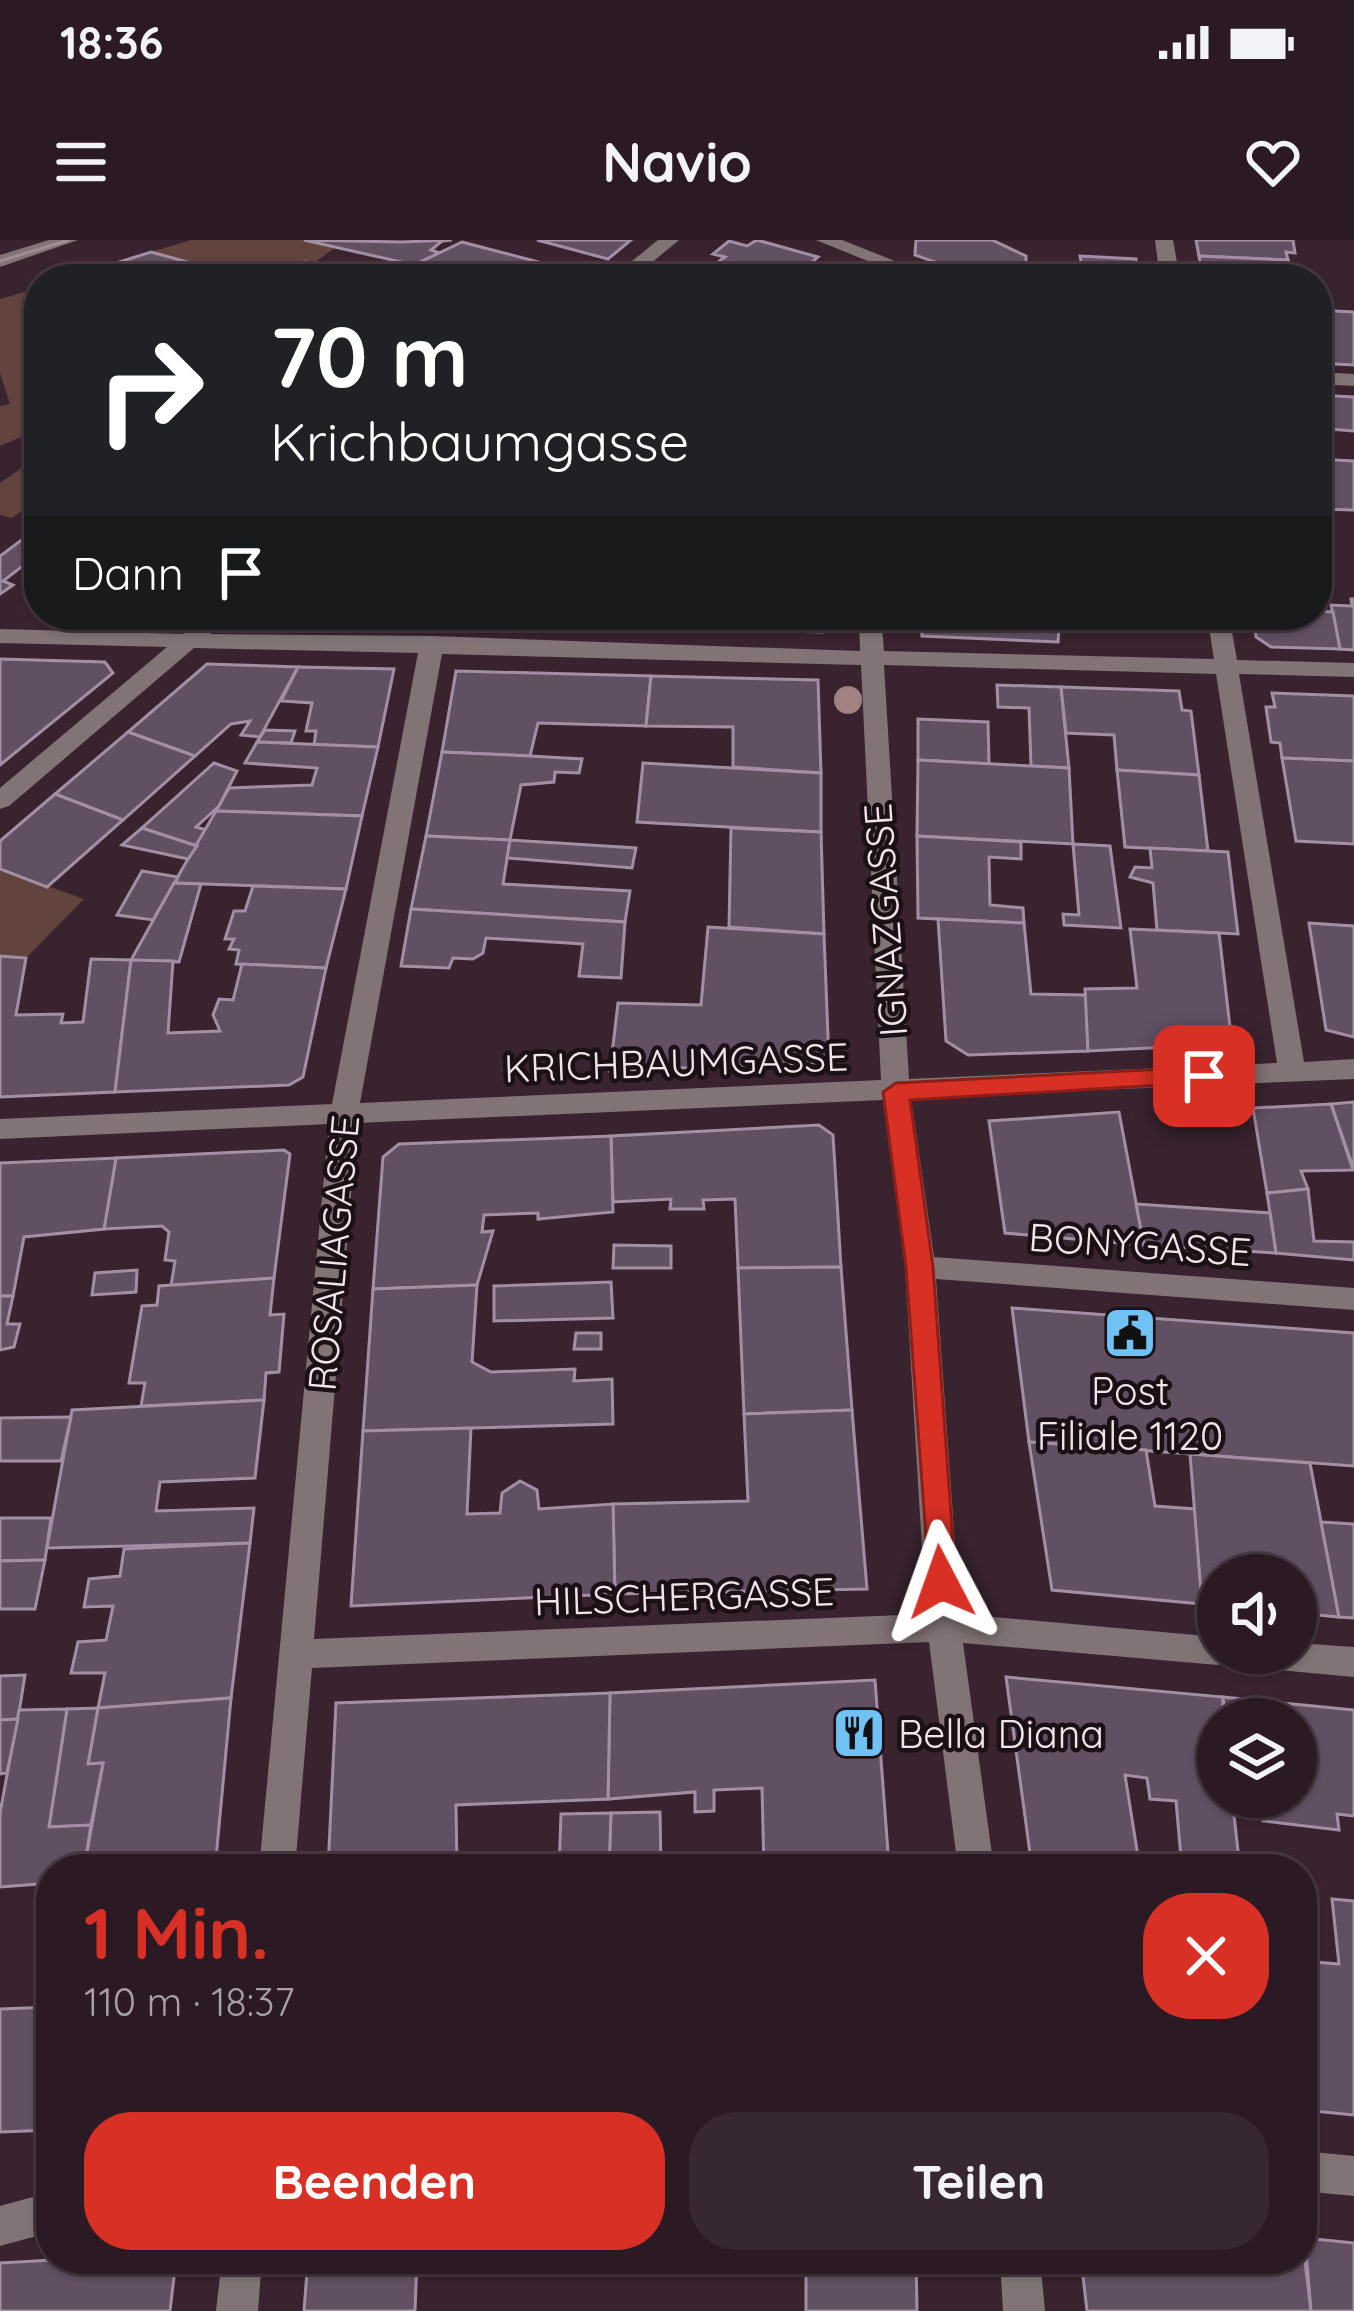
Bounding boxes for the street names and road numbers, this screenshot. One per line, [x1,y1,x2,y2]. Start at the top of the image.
street label: IGNAZGASSE [852,802,918,1038]
street label: KRICHBAUMGASSE [503,1032,849,1092]
street label: ROSALIAGASSE [297,1113,369,1393]
street label: BONYGASSE [1027,1212,1253,1276]
street label: HILSCHERGASSE [533,1566,835,1626]

